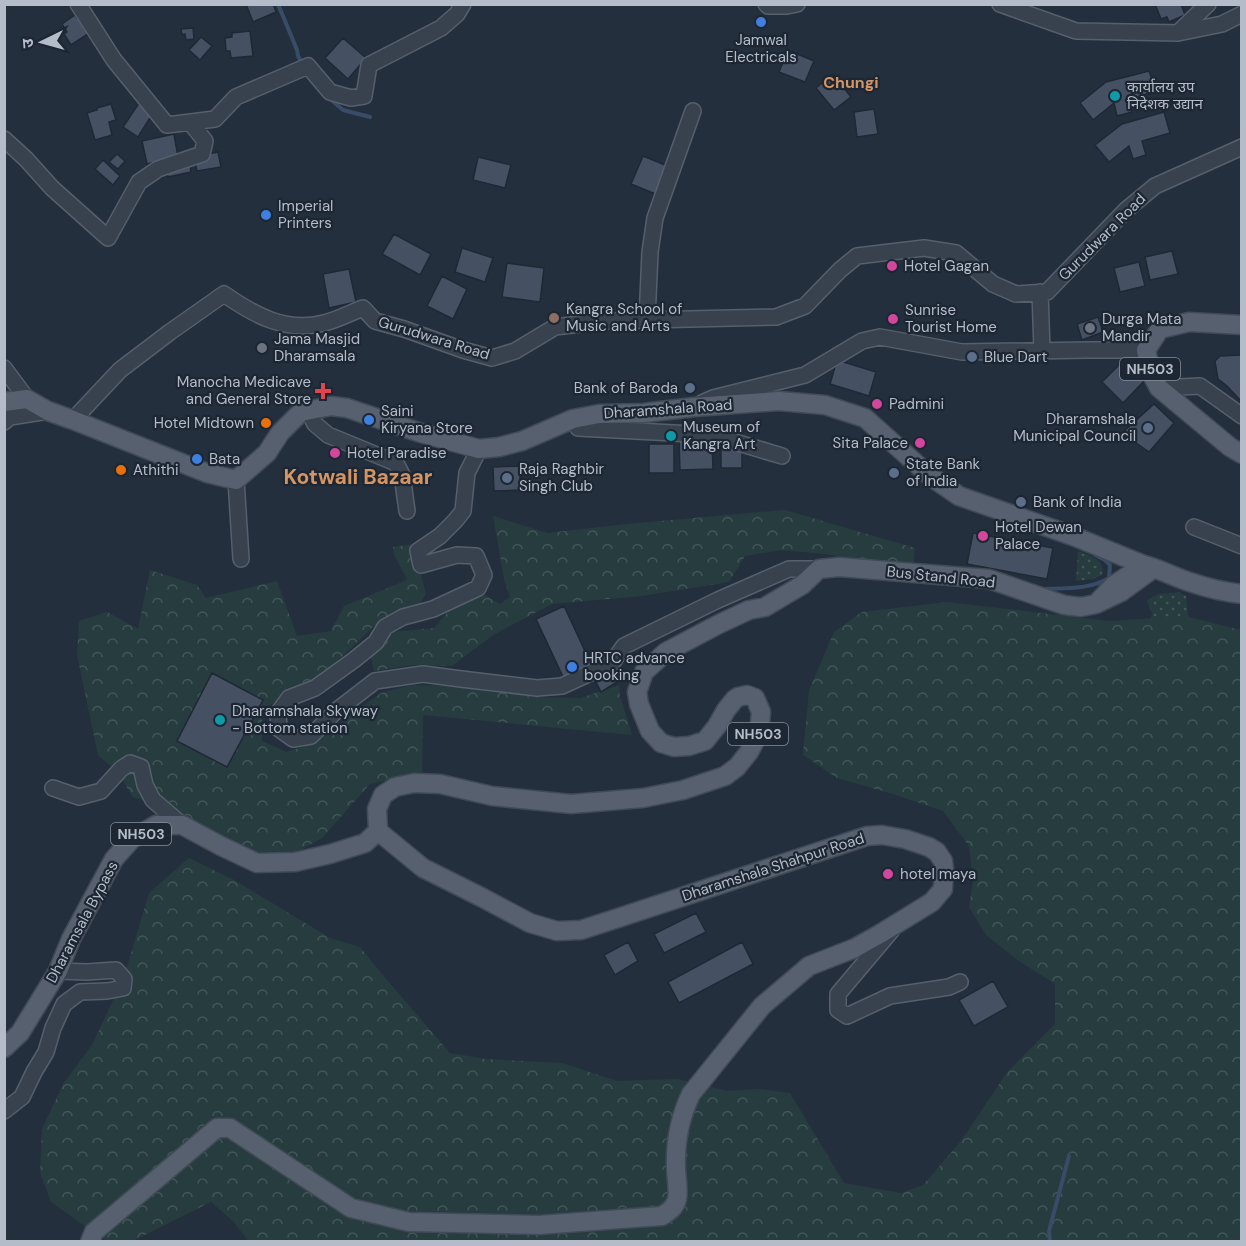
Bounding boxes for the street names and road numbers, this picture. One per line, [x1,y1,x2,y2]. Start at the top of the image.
street label: Gurudwara Road [1054,189,1150,285]
street label: Gurudwara Road [376,312,492,364]
road number: NH503 [1120,358,1180,380]
street label: Dharamshala Road [603,395,733,423]
street label: Bus Stand Road [886,561,996,593]
road number: NH503 [728,723,788,745]
road number: NH503 [111,823,171,845]
street label: Dharamshala Shahpur Road [679,828,867,906]
street label: Dharamsala Bypass [41,858,123,986]

